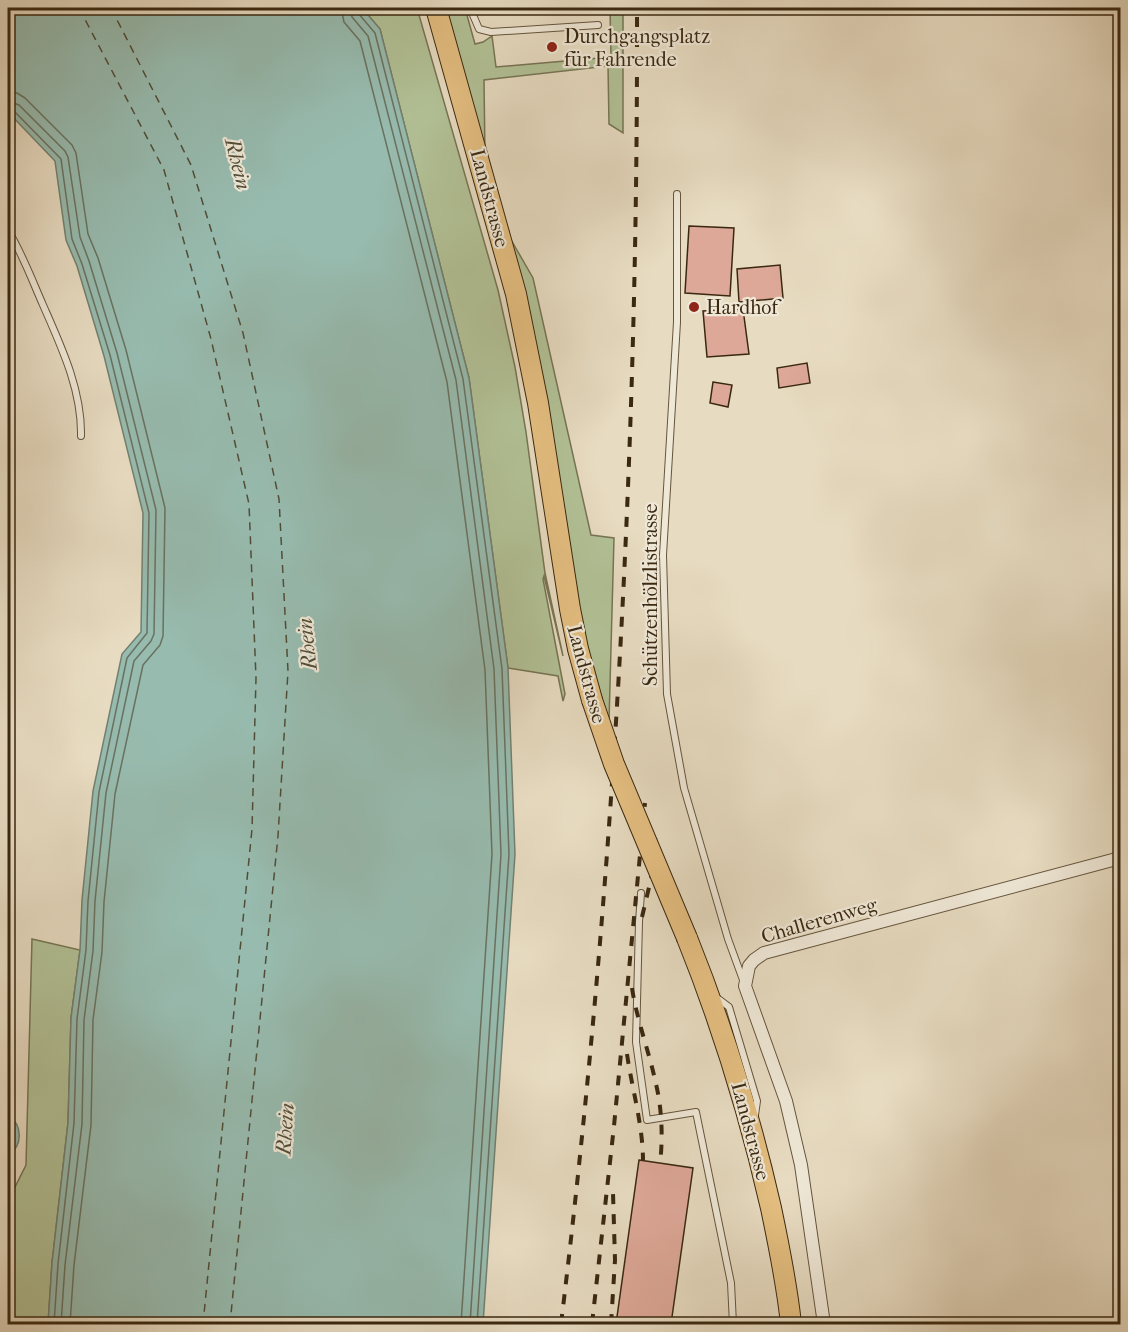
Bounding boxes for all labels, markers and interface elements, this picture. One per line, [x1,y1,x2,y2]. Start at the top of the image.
place label: Durchgangsplatz für Fahrende [564,25,710,71]
marker: Durchgangsplatz für Fahrende [545,40,559,54]
water label: Rhein [220,134,256,192]
street label: Landstrasse [465,147,514,250]
place label: Hardhof [706,296,782,319]
marker: Hardhof [687,300,701,314]
street label: Schützenhölzlistrasse [639,504,662,686]
water label: Rhein [292,617,322,673]
street label: Landstrasse [562,623,611,726]
street label: Challerenweg [759,893,880,948]
street label: Landstrasse [726,1080,775,1183]
water label: Rhein [271,1102,299,1158]

